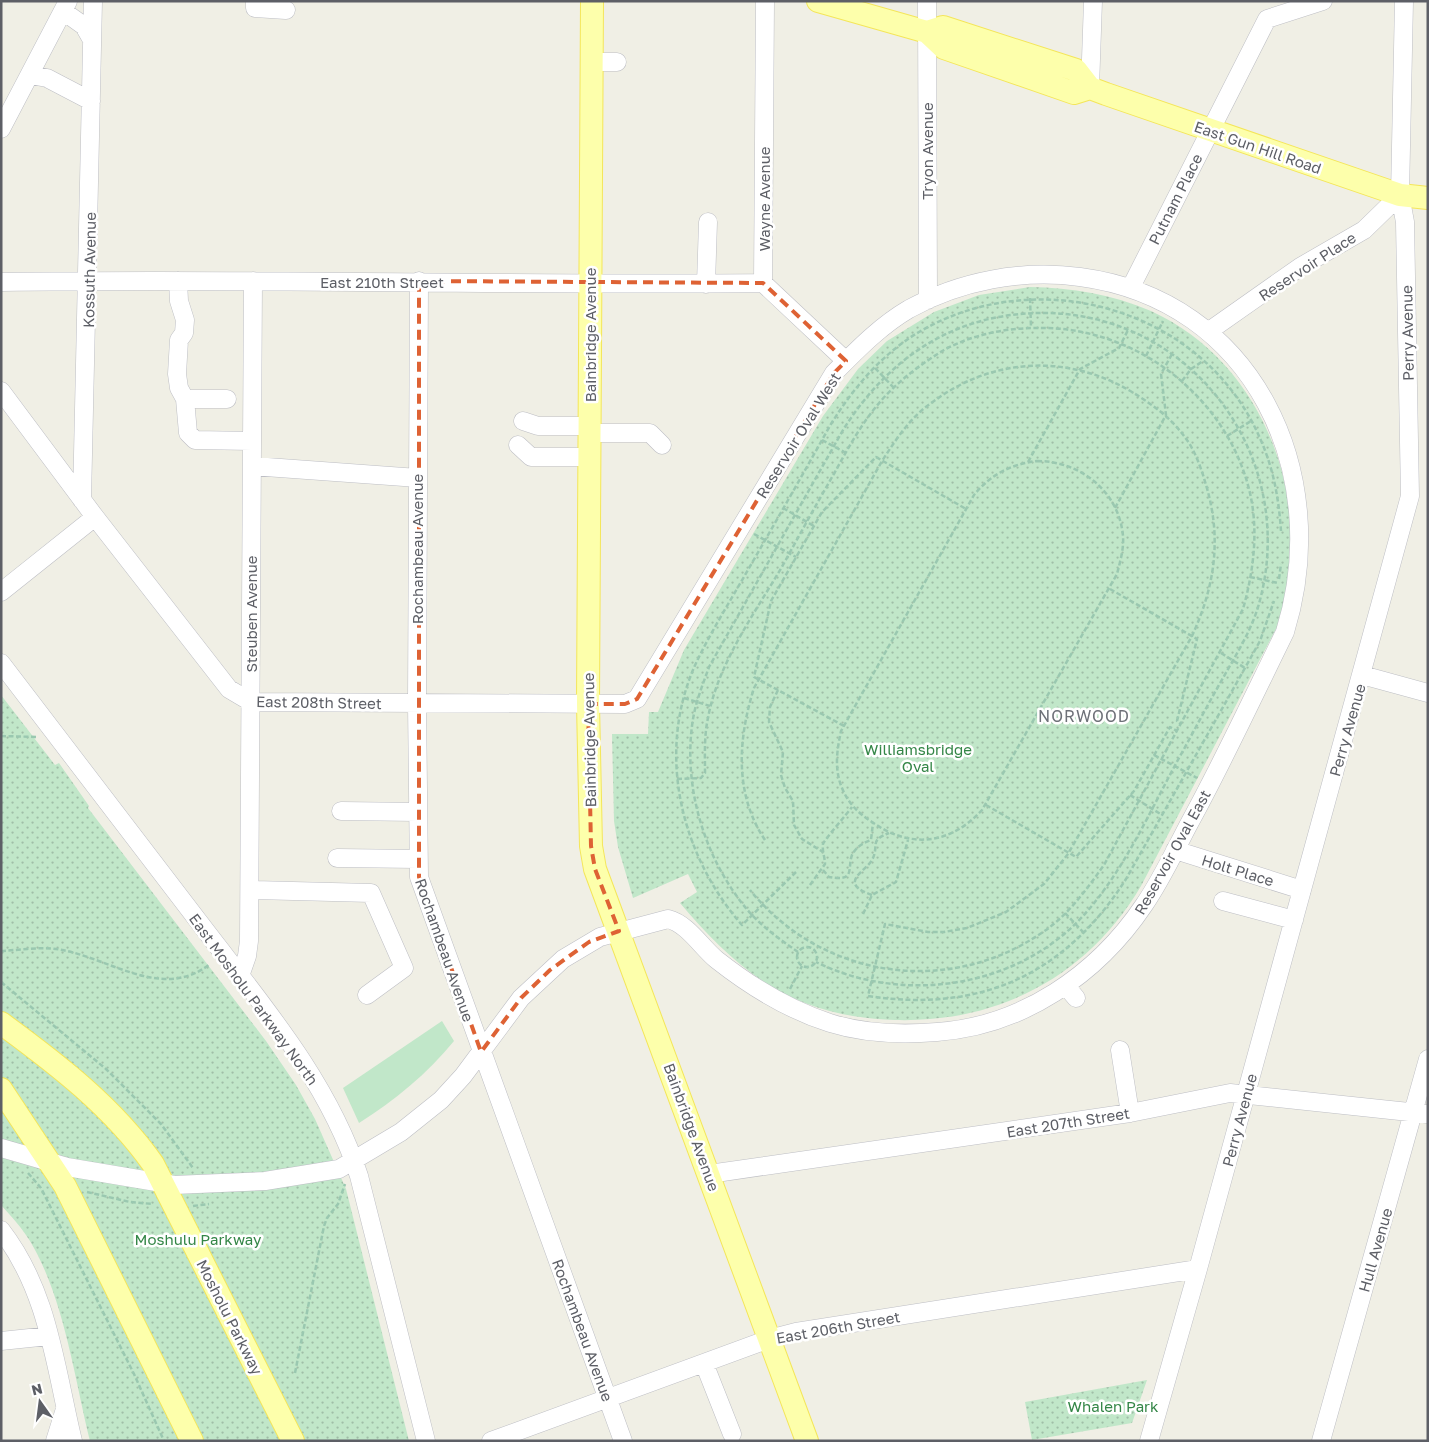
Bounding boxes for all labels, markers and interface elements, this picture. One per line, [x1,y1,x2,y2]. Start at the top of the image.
street label: Tryon Avenue [918,102,936,200]
street label: East Gun Hill Road [1192,117,1324,177]
street label: Wayne Avenue [755,146,773,252]
street label: Putnam Place [1144,150,1206,247]
street label: Kossuth Avenue [79,212,99,328]
street label: Reservoir Place [1255,228,1359,304]
street label: Bainbridge Avenue [581,267,599,402]
street label: East 210th Street [320,273,444,291]
street label: Perry Avenue [1397,285,1417,381]
street label: Reservoir Oval West [752,369,844,501]
street label: Rochambeau Avenue [408,474,426,624]
street label: Steuben Avenue [242,555,260,672]
street label: Bainbridge Avenue [579,672,599,808]
street label: Perry Avenue [1325,681,1369,778]
street label: East 208th Street [256,692,382,712]
district label: NORWOOD [1038,706,1130,726]
park label: Williamsbridge Oval [864,740,972,775]
street label: Reservoir Oval East [1130,786,1214,918]
street label: Holt Place [1200,850,1277,890]
street label: Rochambeau Avenue [412,876,478,1024]
street label: East Mosholu Parkway North [186,910,322,1088]
street label: Bainbridge Avenue [661,1061,724,1194]
street label: Perry Avenue [1218,1071,1260,1169]
street label: East 207th Street [1005,1103,1131,1141]
street label: Hull Avenue [1354,1206,1396,1294]
park label: Moshulu Parkway [135,1230,262,1248]
street label: Mosholu Parkway [193,1256,267,1378]
street label: Rochambeau Avenue [549,1256,617,1404]
street label: East 206th Street [775,1307,901,1347]
north arrow [15,1377,65,1427]
text: N [30,1379,44,1398]
park label: Whalen Park [1068,1397,1159,1415]

